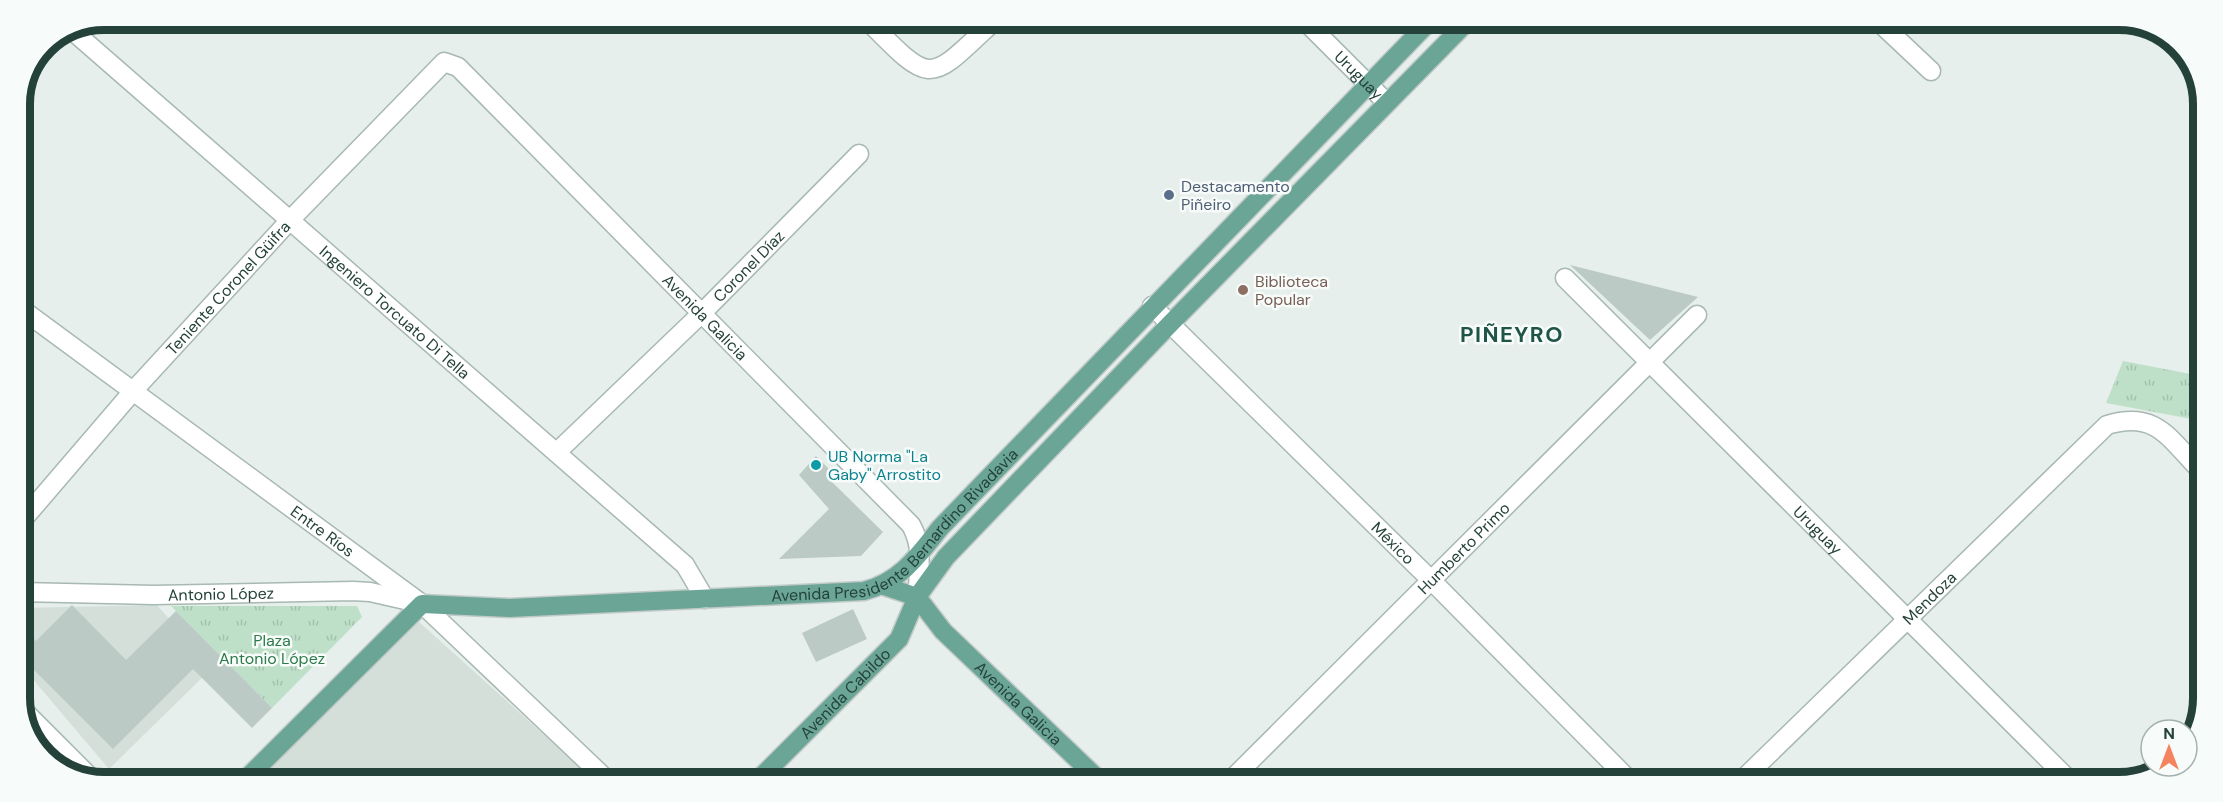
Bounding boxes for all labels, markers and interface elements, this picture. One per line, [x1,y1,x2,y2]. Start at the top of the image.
street label: Uruguay [1330,46,1388,104]
place label: Destacamento Piñeiro [1181,176,1290,215]
marker: Destacamento Piñeiro [1162,188,1176,202]
street label: Teniente Coronel Güifra [161,217,295,360]
street label: Coronel Díaz [709,226,789,307]
street label: Ingeniero Torcuato Di Tella [315,241,474,384]
street label: Avenida Galicia [658,270,752,365]
place label: Biblioteca Popular [1255,271,1328,310]
marker: Biblioteca Popular [1236,283,1250,297]
district label: PIÑEYRO [1460,320,1564,349]
street label: Avenida Presidente Bernardino Rivadavia [771,444,1023,606]
place label: UB Norma "La Gaby" Arrostito [828,446,941,485]
marker: UB Norma "La Gaby" Arrostito [809,458,823,472]
street label: Humberto Primo [1413,498,1515,599]
street label: Entre Ríos [286,501,359,562]
street label: Uruguay [1789,501,1847,559]
street label: México [1367,517,1419,569]
street label: Mendoza [1898,567,1961,629]
street label: Antonio López [168,583,274,606]
park label: Plaza Antonio López [219,630,325,669]
street label: Avenida Cabildo [795,643,895,743]
street label: Avenida Galicia [970,657,1066,750]
north arrow [2139,718,2199,778]
text: N [2163,723,2175,744]

